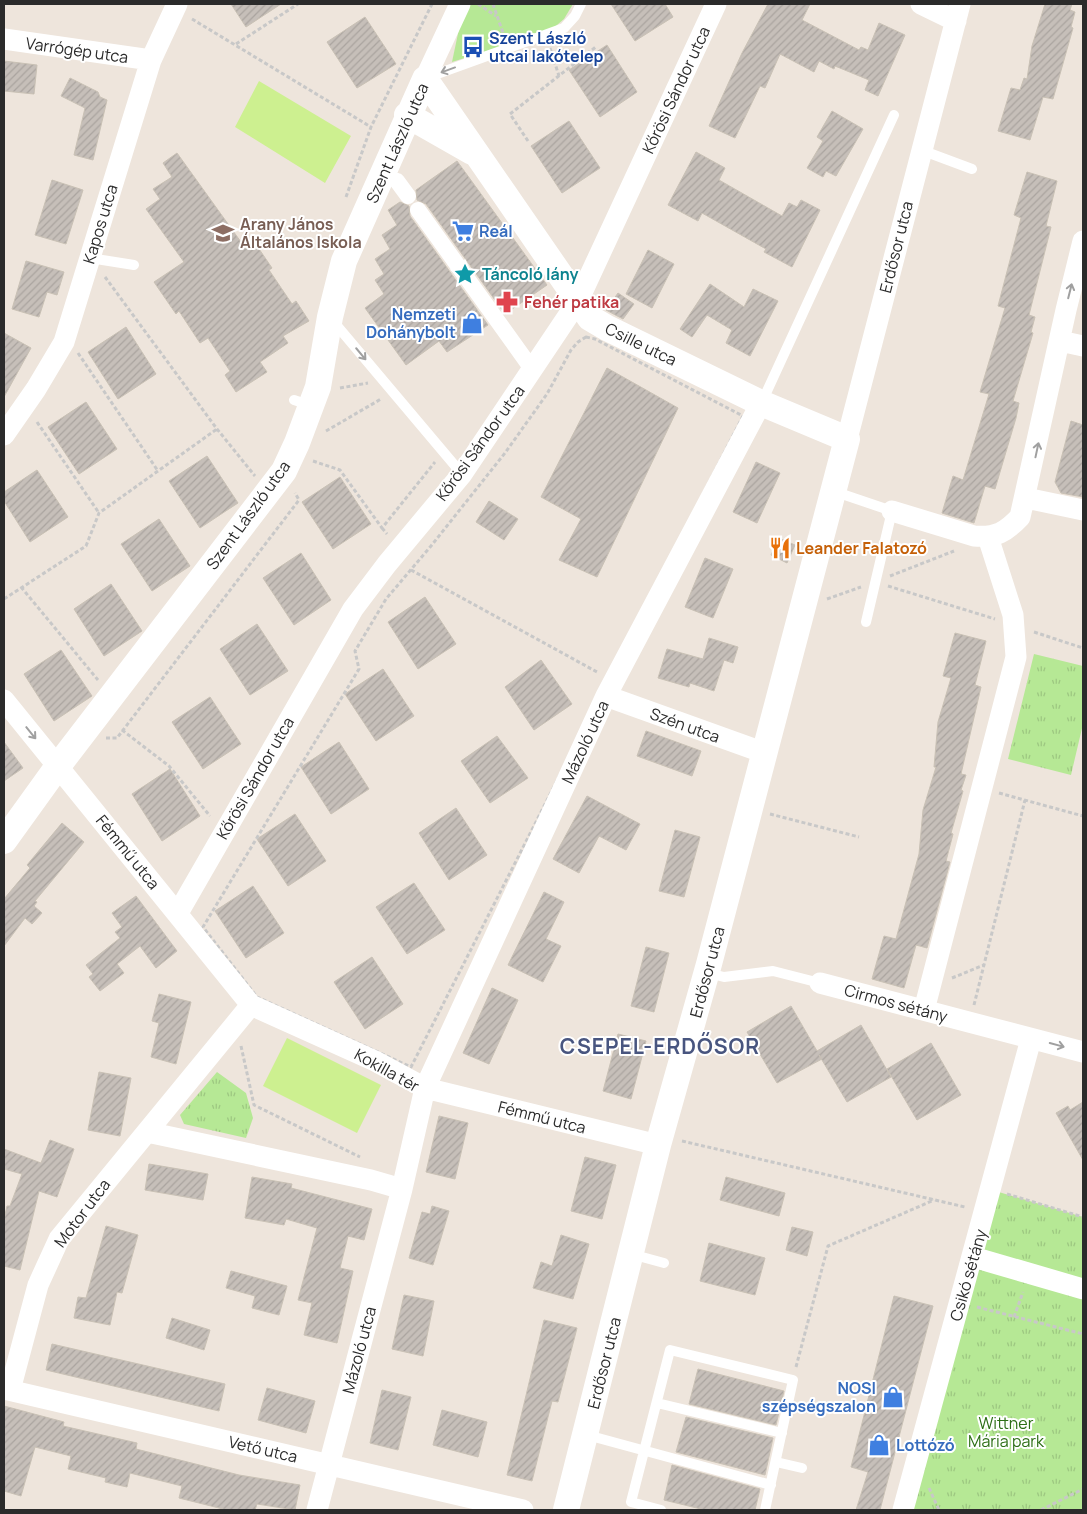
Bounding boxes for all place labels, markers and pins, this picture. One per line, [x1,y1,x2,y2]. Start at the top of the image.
place label: Szent László utcai lakótelep [489,27,604,67]
bus stop icon: Szent László utcai lakótelep [460,34,486,60]
place label: Arany János Általános Iskola [240,213,362,253]
supermarket icon: Reál [450,218,476,244]
school or university icon: Arany János Általános Iskola [210,220,236,246]
place label: Reál [479,220,513,242]
place icon: Táncoló lány [452,261,478,287]
place label: Táncoló lány [482,263,578,285]
pharmacy icon: Fehér patika [494,289,520,315]
place label: Fehér patika [524,291,619,313]
place label: Nemzeti Dohánybolt [366,303,456,343]
shop icon: Nemzeti Dohánybolt [459,310,485,336]
restaurant icon: Leander Falatozó [767,535,793,561]
place label: Leander Falatozó [796,537,927,559]
place label: NOSI szépségszalon [762,1377,876,1417]
shop icon: NOSI szépségszalon [880,1384,906,1410]
shop icon: Lottózó [866,1432,892,1458]
place label: Lottózó [896,1434,955,1456]

